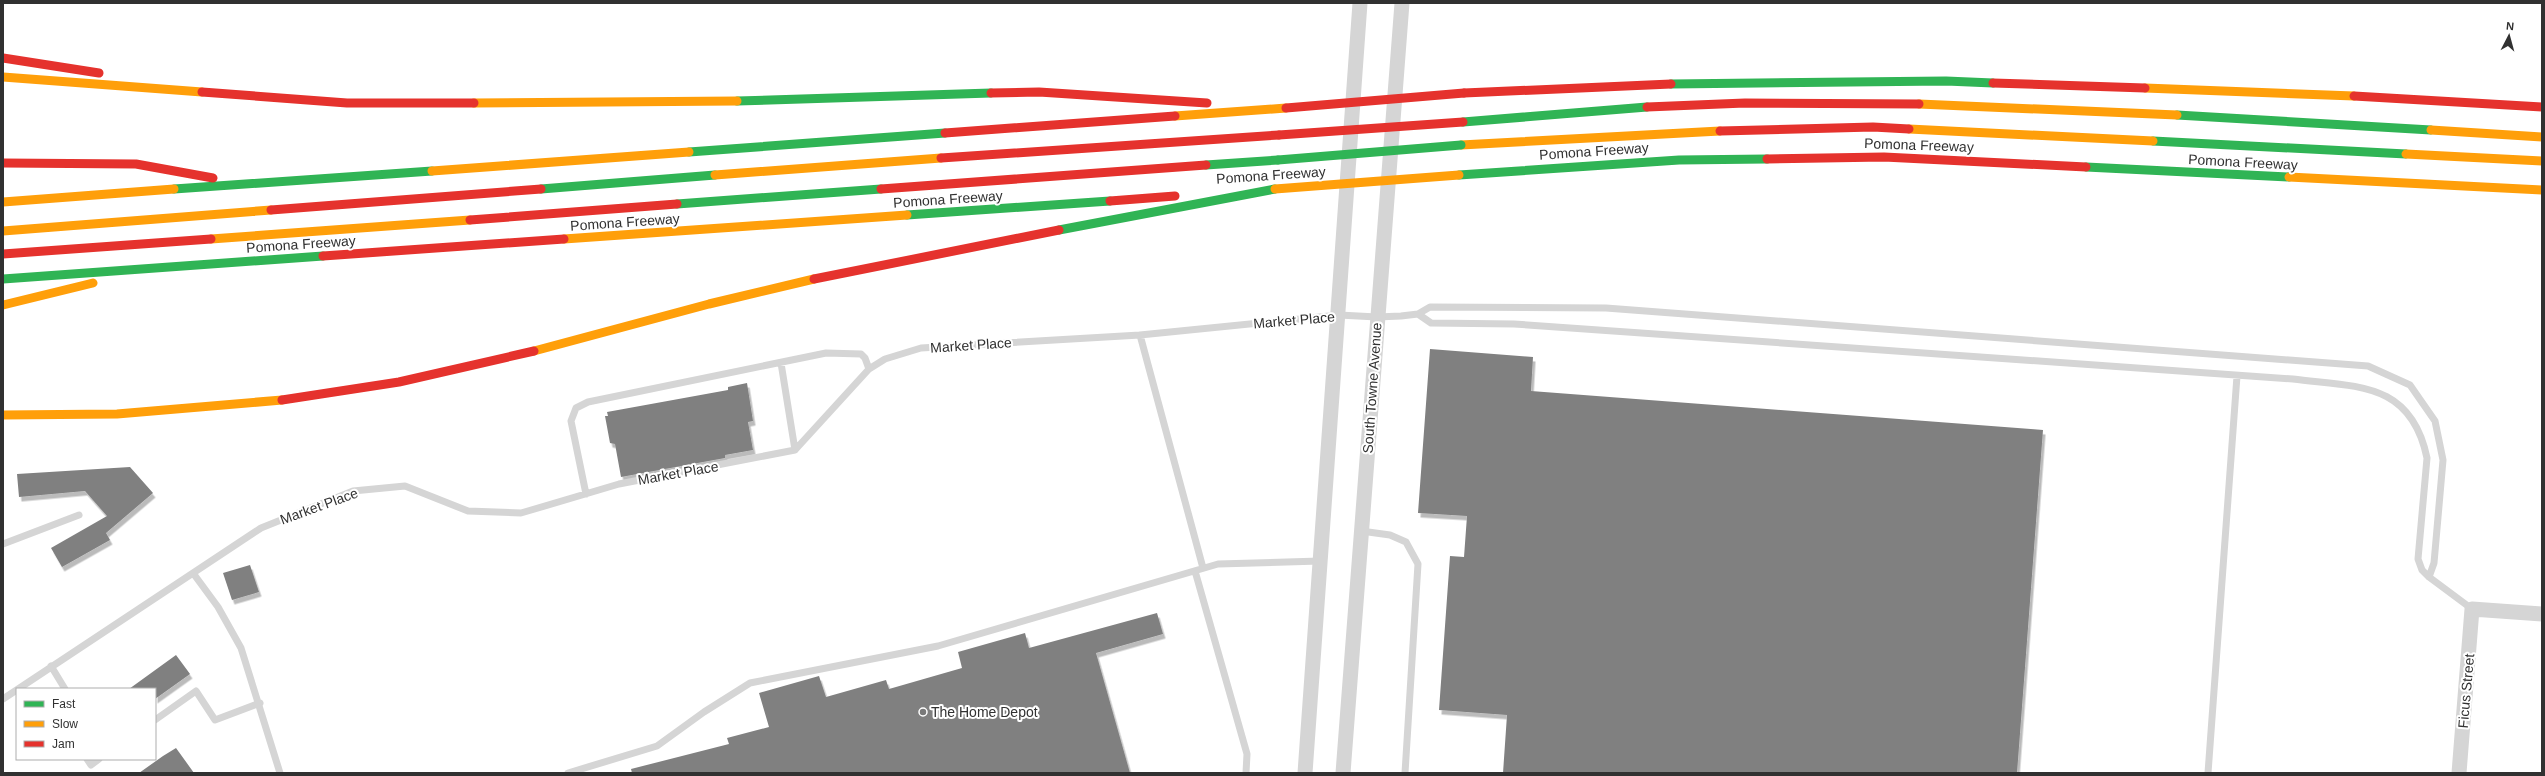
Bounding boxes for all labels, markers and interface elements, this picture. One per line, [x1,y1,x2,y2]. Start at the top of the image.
north arrow [2489,16,2529,56]
text: N [2505,20,2515,32]
street label: Pomona Freeway [1864,135,1974,155]
street label: Pomona Freeway [1539,139,1649,163]
street label: Pomona Freeway [2188,151,2298,173]
street label: Pomona Freeway [1216,163,1326,187]
street label: Pomona Freeway [893,187,1003,211]
street label: Pomona Freeway [570,210,680,234]
street label: Pomona Freeway [246,232,356,256]
street label: Market Place [1253,308,1336,332]
street label: South Towne Avenue [1359,322,1385,454]
street label: Market Place [930,334,1013,356]
street label: Market Place [636,458,720,488]
street label: Market Place [278,484,360,527]
street label: Ficus Street [2455,653,2477,729]
legend [16,688,156,760]
text: Fast [52,697,76,711]
place label: The Home Depot [931,704,1038,720]
marker: The Home Depot [918,707,928,717]
text: Slow [52,717,78,731]
text: Jam [52,737,75,751]

